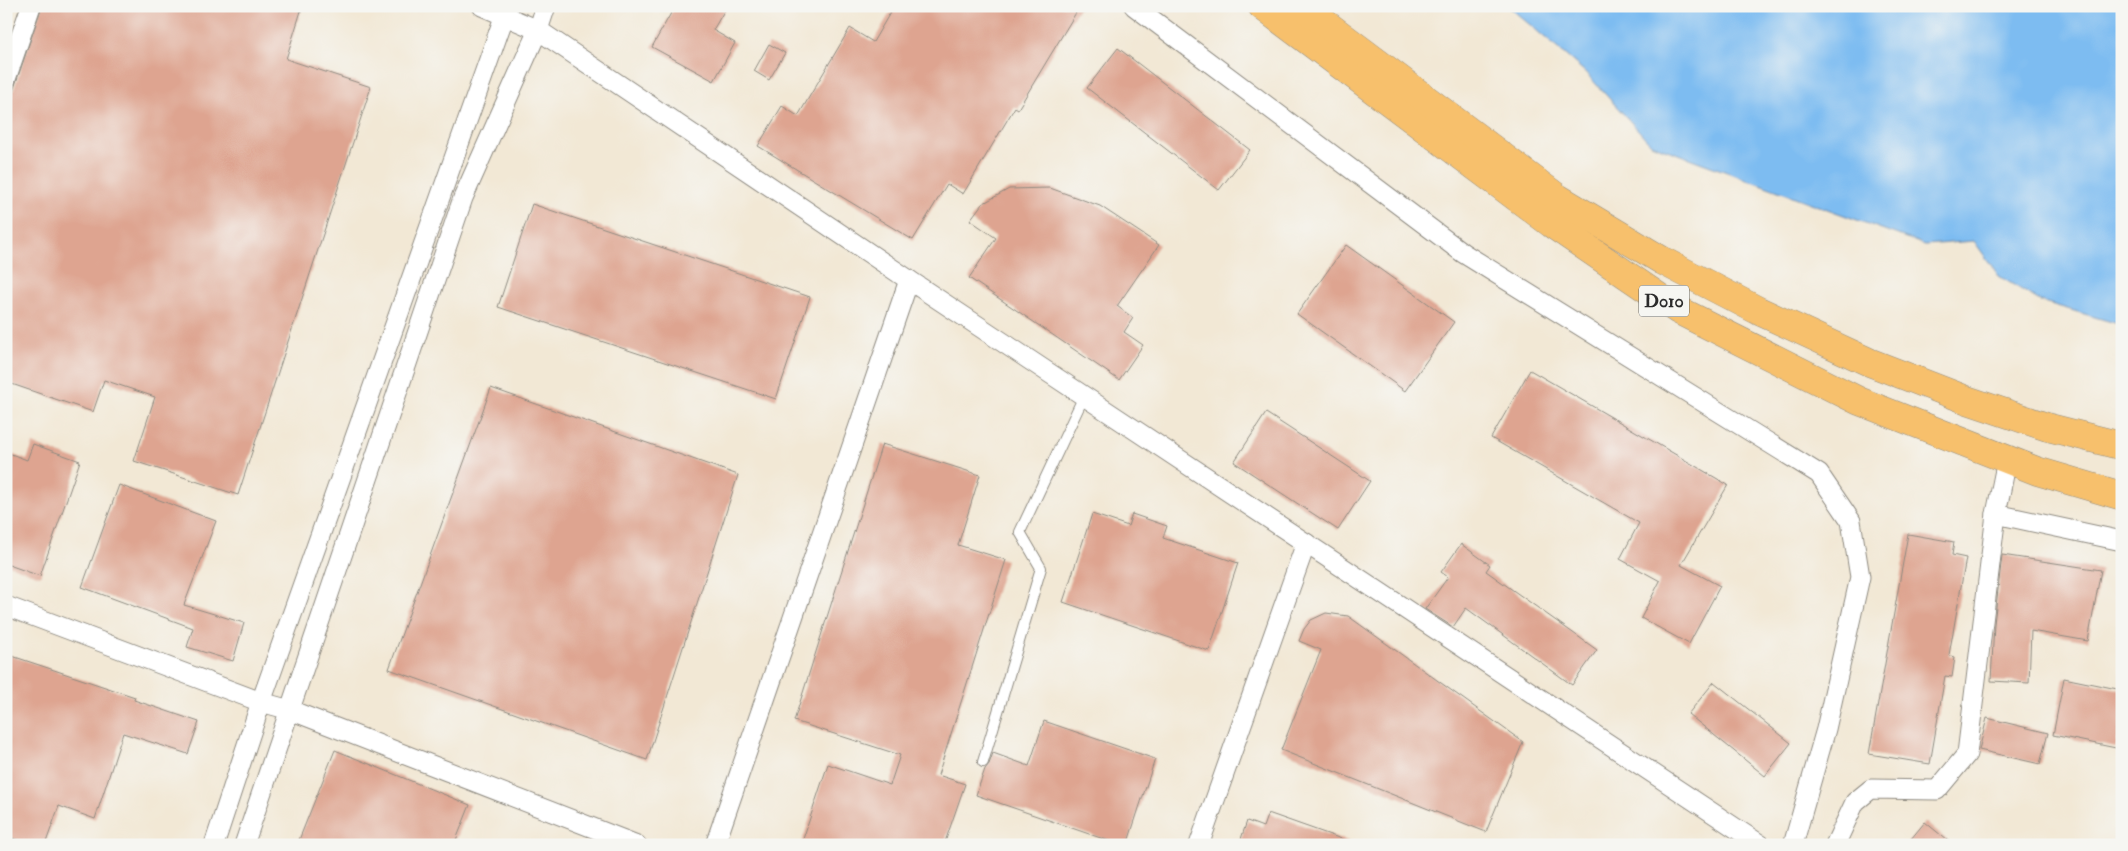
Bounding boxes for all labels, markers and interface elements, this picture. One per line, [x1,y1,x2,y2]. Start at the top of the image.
road number: D010 [1639,286,1689,316]

